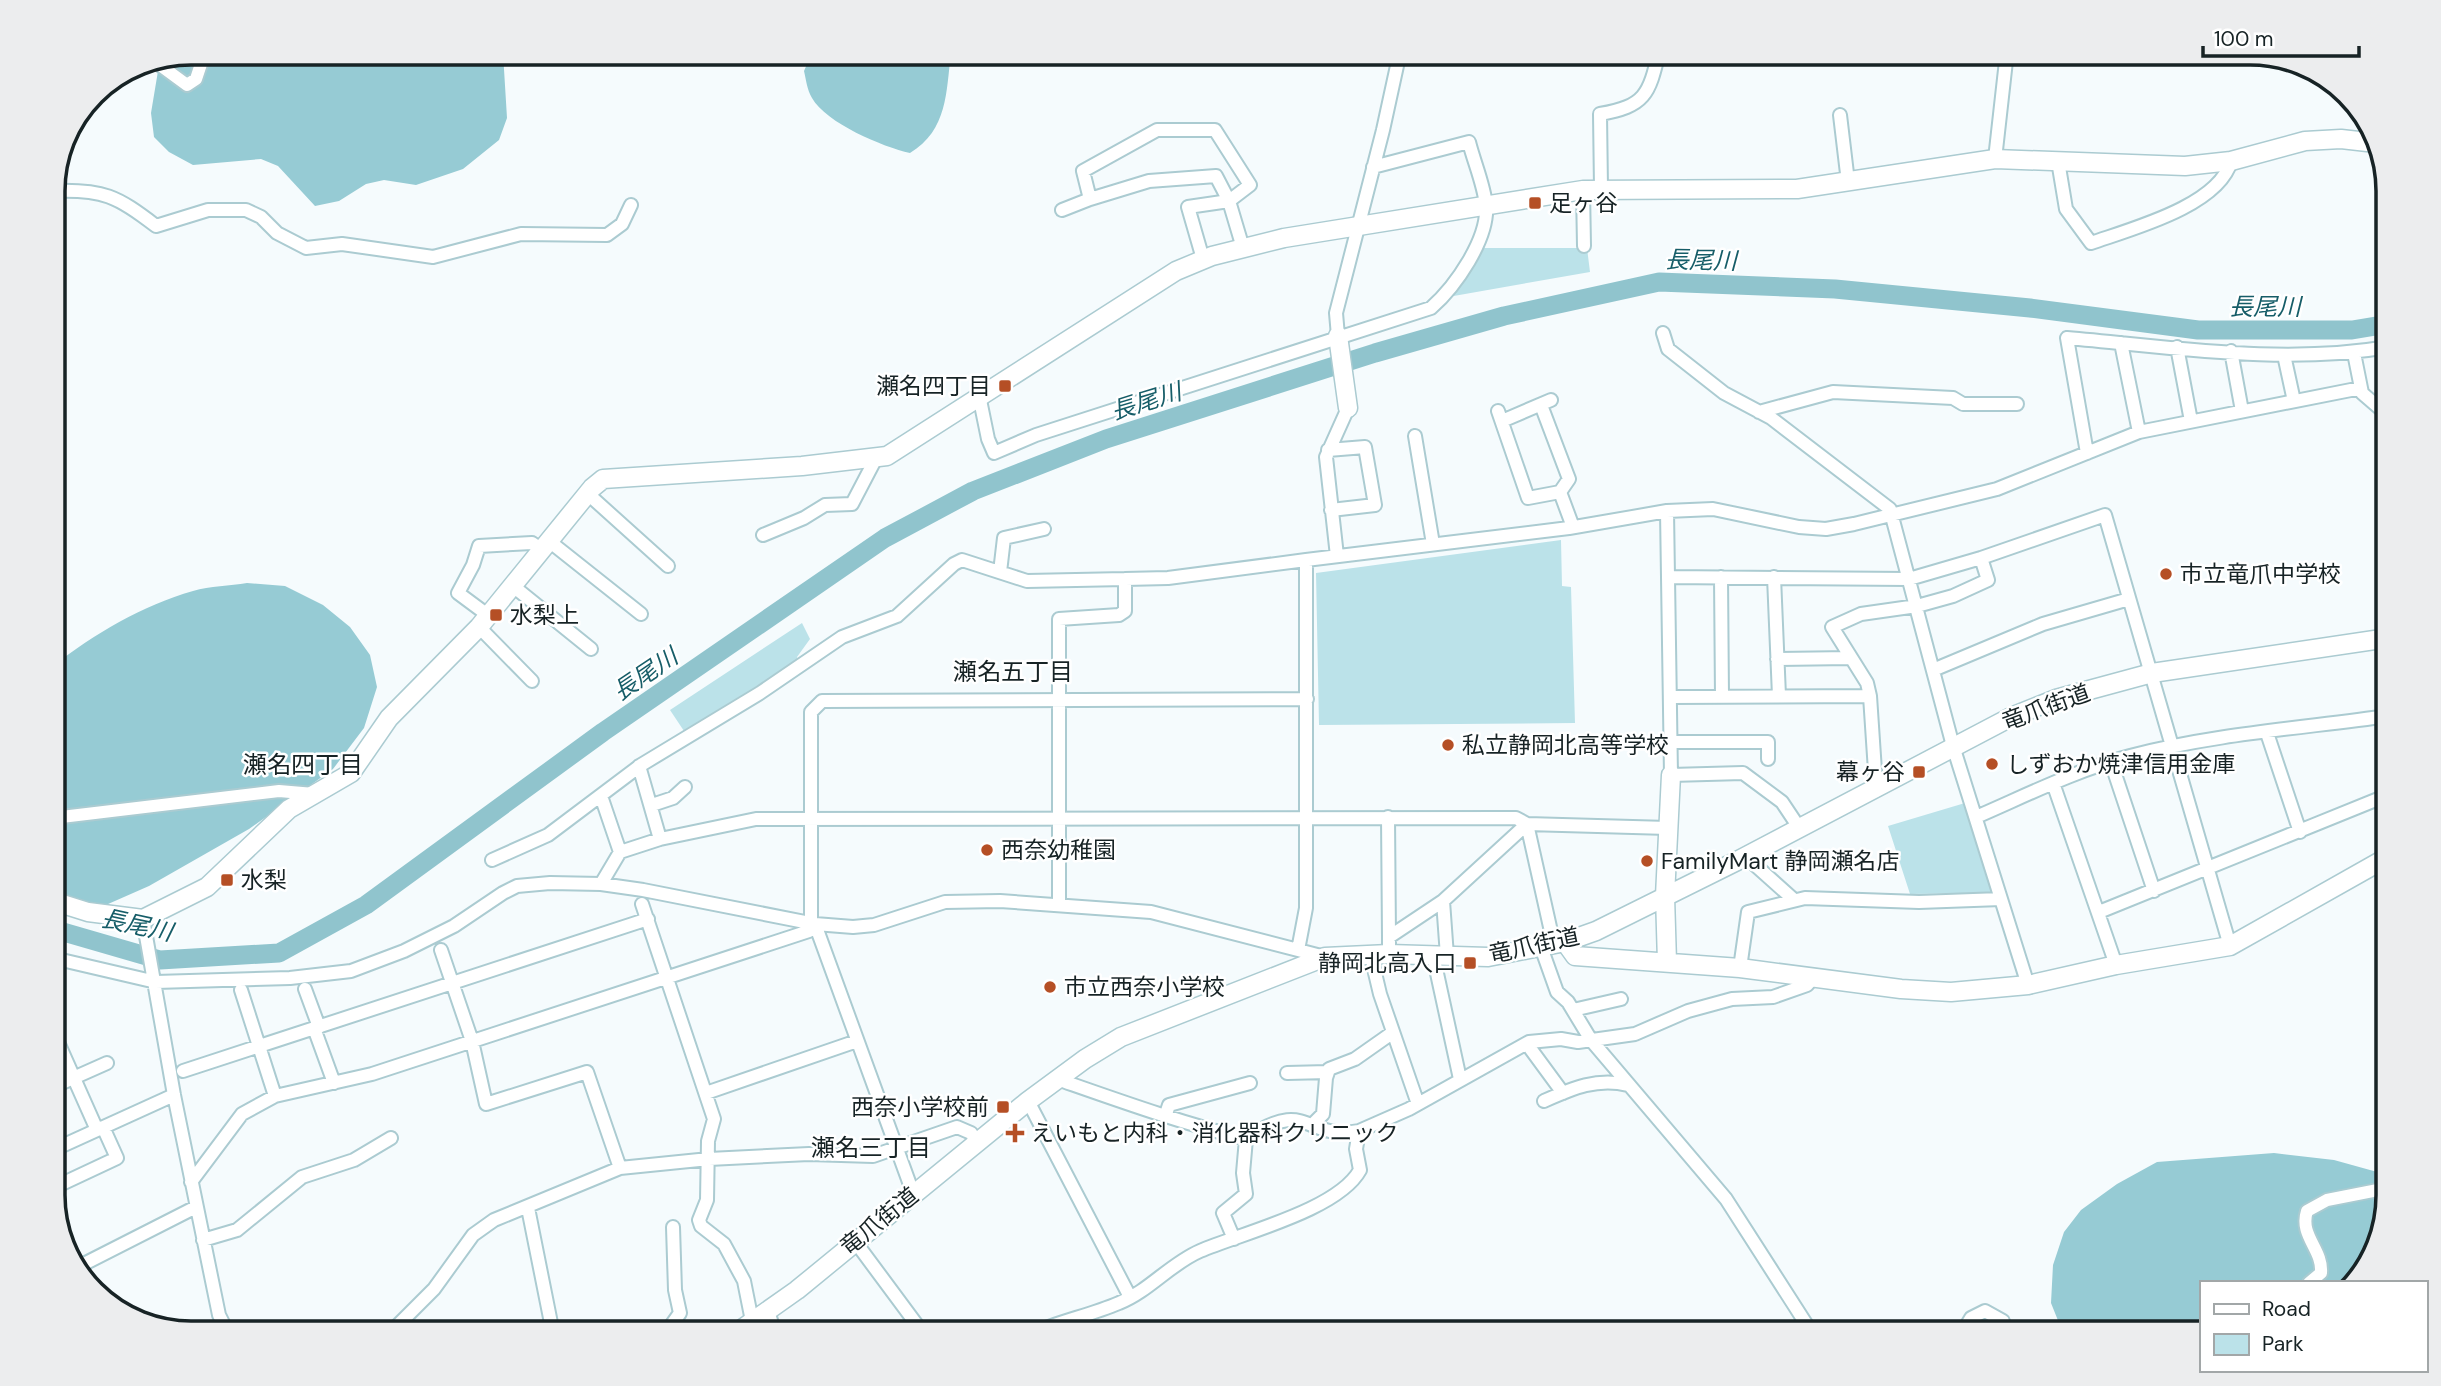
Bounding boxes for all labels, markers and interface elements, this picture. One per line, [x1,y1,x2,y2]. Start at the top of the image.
scale bar [2203,14,2359,58]
text: 100 m [2214,25,2274,53]
place label: 足ヶ谷 [1549,188,1618,218]
marker: 足ヶ谷 [1527,195,1543,211]
water label: 長尾川 [1665,244,1740,276]
water label: 長尾川 [2229,291,2304,322]
place label: 瀬名四丁目 [876,371,991,401]
water label: 長尾川 [1107,375,1188,426]
marker: 瀬名四丁目 [997,378,1013,394]
place label: 市立竜爪中学校 [2180,559,2341,589]
marker: 市立竜爪中学校 [2158,566,2174,582]
place label: 水梨上 [510,600,579,630]
marker: 水梨上 [488,607,504,623]
water label: 長尾川 [606,639,686,707]
district label: 瀬名五丁目 [953,656,1073,687]
street label: 竜爪街道 [1998,677,2094,737]
place label: 私立静岡北高等学校 [1462,730,1669,760]
marker: 私立静岡北高等学校 [1440,737,1456,753]
district label: 瀬名四丁目 [243,749,363,780]
place label: しずおか焼津信用金庫 [2006,749,2236,779]
marker: しずおか焼津信用金庫 [1984,756,2000,772]
place label: 幕ヶ谷 [1836,757,1905,787]
marker: 幕ヶ谷 [1911,764,1927,780]
place label: 西奈幼稚園 [1001,835,1116,865]
marker: 西奈幼稚園 [979,842,995,858]
place label: FamilyMart 静岡瀬名店 [1661,846,1899,876]
marker: FamilyMart 静岡瀬名店 [1639,853,1655,869]
place label: 水梨 [241,865,287,895]
marker: 水梨 [219,872,235,888]
water label: 長尾川 [99,902,178,948]
street label: 竜爪街道 [1486,921,1582,969]
place label: 静岡北高入口 [1318,948,1456,978]
marker: 静岡北高入口 [1462,955,1478,971]
place label: 市立西奈小学校 [1064,972,1225,1002]
marker: 市立西奈小学校 [1042,979,1058,995]
place label: 西奈小学校前 [851,1092,989,1122]
marker: 西奈小学校前 [995,1099,1011,1115]
place label: えいもと内科・消化器科クリニック [1031,1118,1399,1148]
marker: えいもと内科・消化器科クリニック [1005,1123,1025,1143]
district label: 瀬名三丁目 [811,1132,931,1163]
street label: 竜爪街道 [834,1180,924,1262]
legend [2200,1281,2427,1372]
text: Road [2262,1295,2311,1323]
text: Park [2262,1330,2304,1358]

